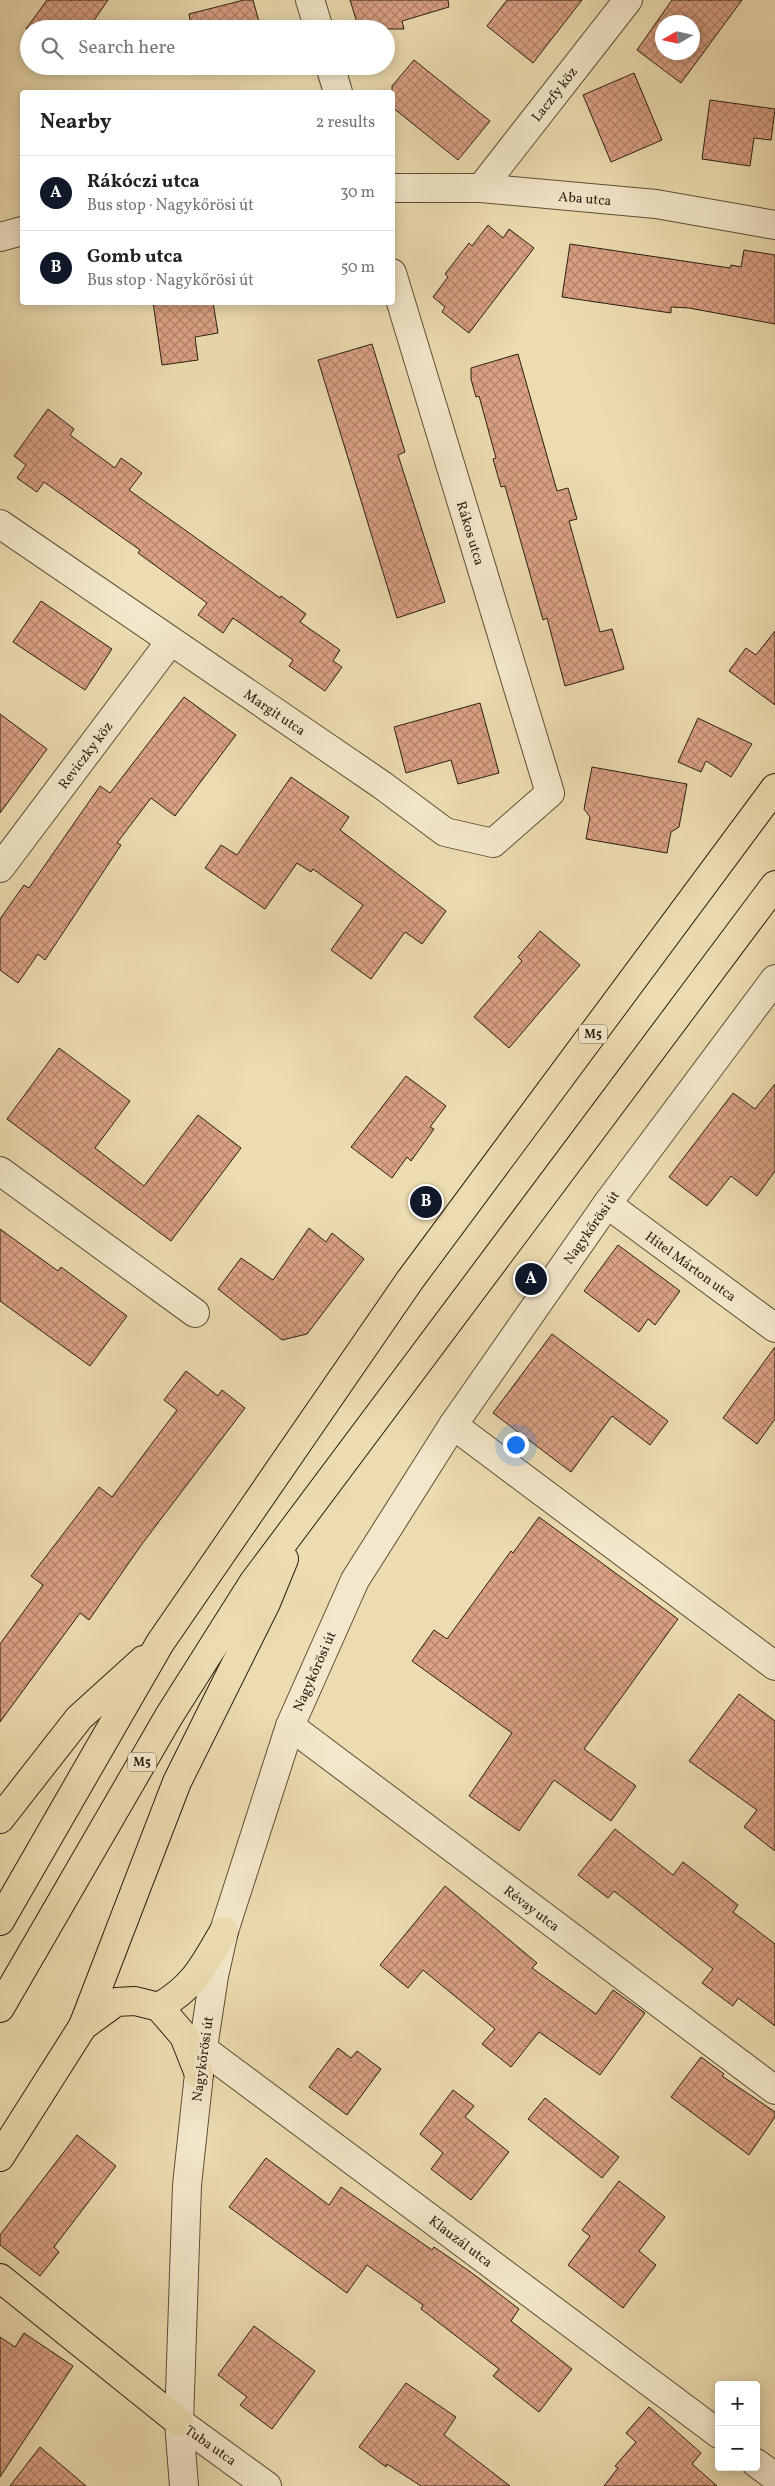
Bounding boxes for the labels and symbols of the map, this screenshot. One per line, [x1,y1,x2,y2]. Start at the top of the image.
north arrow [655,15,700,60]
street label: Laczfy köz [528,64,583,126]
street label: Aba utca [558,188,612,211]
street label: Rákos utca [451,499,488,568]
street label: Margit utca [239,686,309,741]
street label: Reviczky köz [54,718,118,794]
road number: M5 [579,1024,607,1044]
pin: B [410,1183,442,1221]
street label: Nagykőrösi út [560,1187,625,1269]
street label: Hitel Márton utca [641,1228,740,1307]
pin: A [515,1260,547,1298]
your location [503,1432,529,1458]
street label: Nagykőrösi út [289,1628,342,1715]
road number: M5 [128,1752,156,1771]
street label: Révay utca [499,1882,563,1937]
street label: Nagykőrösi út [188,2015,219,2103]
street label: Klauzál utca [424,2212,496,2272]
street label: Tuba utca [181,2422,240,2471]

